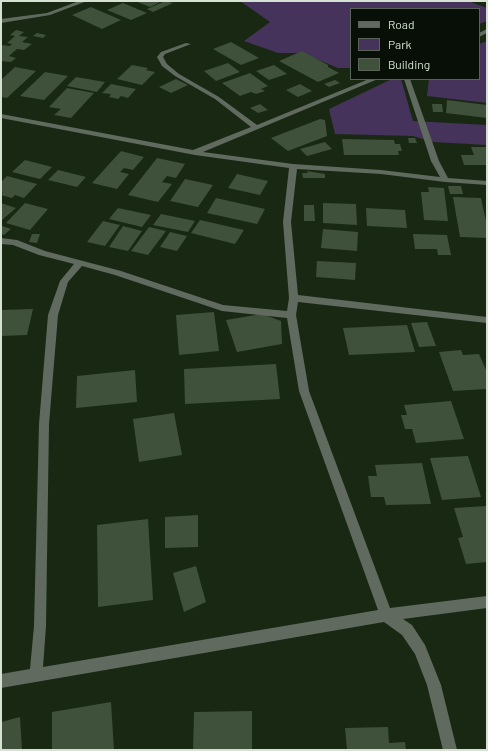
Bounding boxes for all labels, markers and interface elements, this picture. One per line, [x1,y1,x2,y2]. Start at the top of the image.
legend [350,8,480,80]
text: Road [388,17,415,31]
text: Park [388,37,412,51]
text: Building [388,57,430,71]

